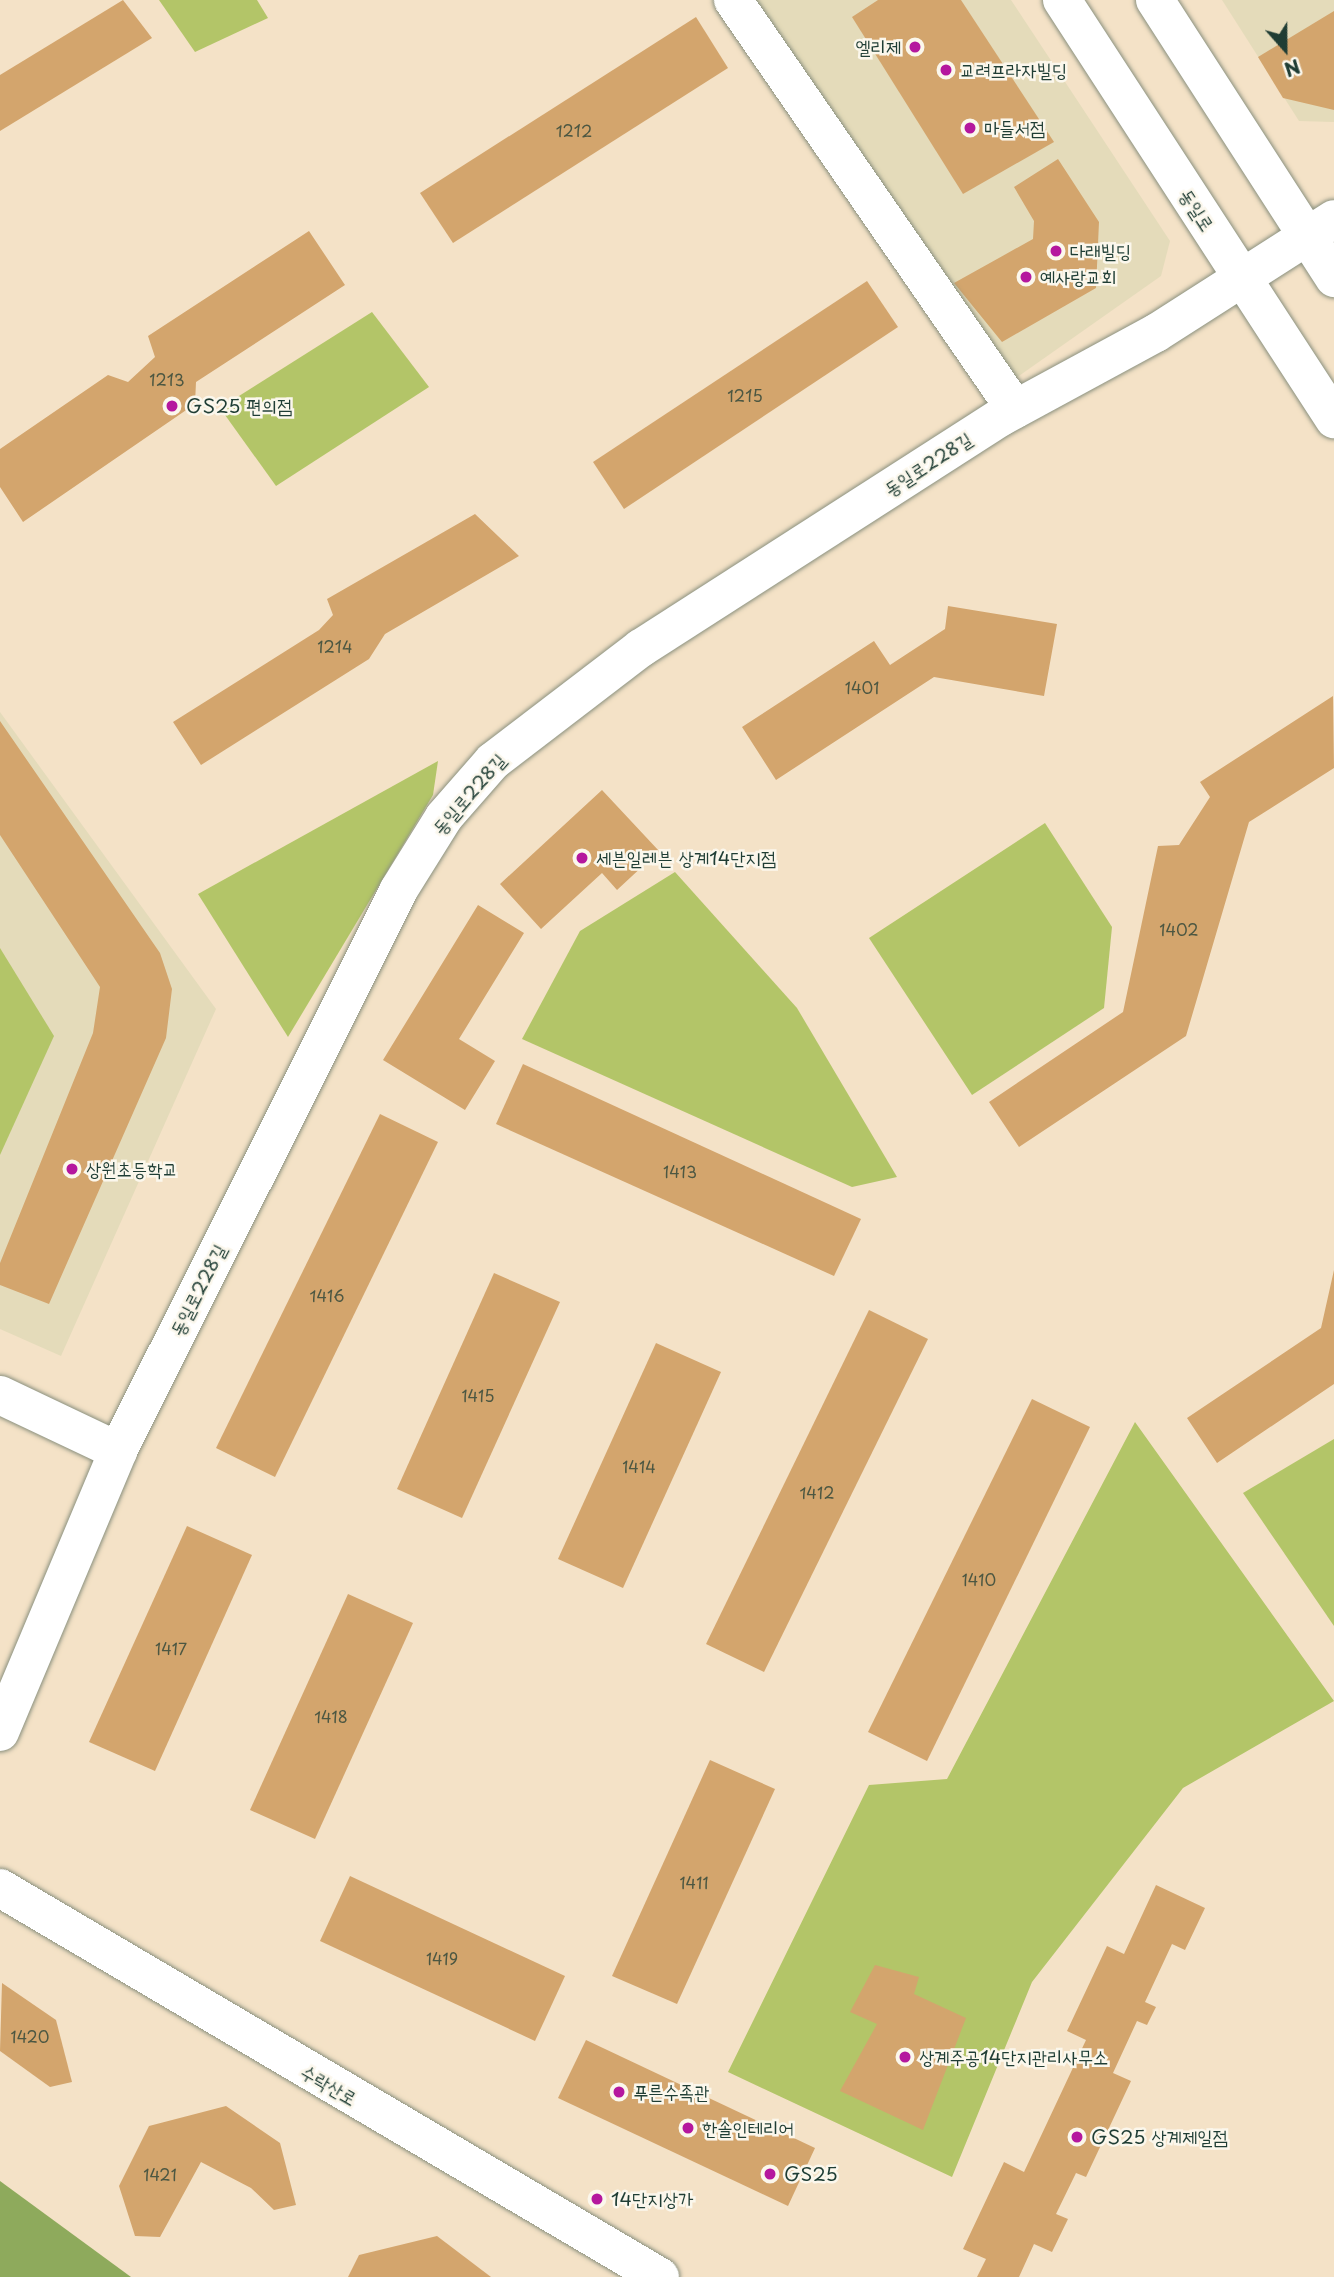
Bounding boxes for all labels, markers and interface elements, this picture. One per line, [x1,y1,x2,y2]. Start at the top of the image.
north arrow [1250,14,1320,84]
place label: 엘리제 [855,36,901,58]
marker: 엘리제 [907,39,923,55]
text: N [1280,53,1305,84]
place label: 교려프라자빌딩 [960,59,1067,81]
marker: 교려프라자빌딩 [938,62,954,78]
place label: 마들서점 [984,117,1045,139]
house number: 1212 [556,120,592,140]
marker: 마들서점 [962,120,978,136]
street label: 동일로 [1175,185,1219,235]
place label: 다래빌딩 [1070,240,1131,262]
marker: 다래빌딩 [1048,243,1064,259]
place label: 예사랑교회 [1040,266,1116,288]
marker: 예사랑교회 [1018,269,1034,285]
house number: 1213 [149,369,185,389]
house number: 1215 [727,385,763,405]
place label: GS25 편의점 [186,395,292,417]
marker: GS25 편의점 [164,398,180,414]
street label: 동일로228길 [880,427,976,501]
house number: 1214 [317,636,353,656]
house number: 1401 [845,677,879,697]
street label: 동일로228길 [428,749,510,839]
place label: 세븐일레븐 상계14단지점 [596,847,776,869]
marker: 세븐일레븐 상계14단지점 [574,850,590,866]
house number: 1402 [1159,919,1199,939]
place label: 상원초등학교 [86,1158,178,1180]
marker: 상원초등학교 [64,1161,80,1177]
house number: 1413 [663,1161,697,1181]
street label: 동일로228길 [165,1240,231,1340]
house number: 1416 [310,1285,344,1305]
house number: 1415 [461,1385,495,1405]
house number: 1414 [622,1456,656,1476]
house number: 1412 [799,1482,835,1502]
house number: 1410 [962,1569,996,1589]
house number: 1417 [155,1638,187,1658]
house number: 1418 [314,1706,348,1726]
house number: 1411 [680,1872,708,1892]
house number: 1419 [426,1948,458,1968]
house number: 1420 [11,2026,49,2046]
place label: 상계주공14단지관리사무소 [919,2046,1108,2068]
marker: 상계주공14단지관리사무소 [897,2049,913,2065]
street label: 수락산로 [297,2060,361,2110]
place label: 푸른수족관 [633,2081,709,2103]
marker: 푸른수족관 [611,2084,627,2100]
place label: 한솔인테리어 [702,2117,794,2139]
marker: 한솔인테리어 [680,2120,696,2136]
place label: GS25 상계제일점 [1091,2126,1227,2148]
marker: GS25 상계제일점 [1069,2129,1085,2145]
place label: GS25 [784,2163,838,2185]
house number: 1421 [143,2164,177,2184]
marker: GS25 [762,2166,778,2182]
place label: 14단지상가 [611,2188,693,2210]
marker: 14단지상가 [589,2191,605,2207]

